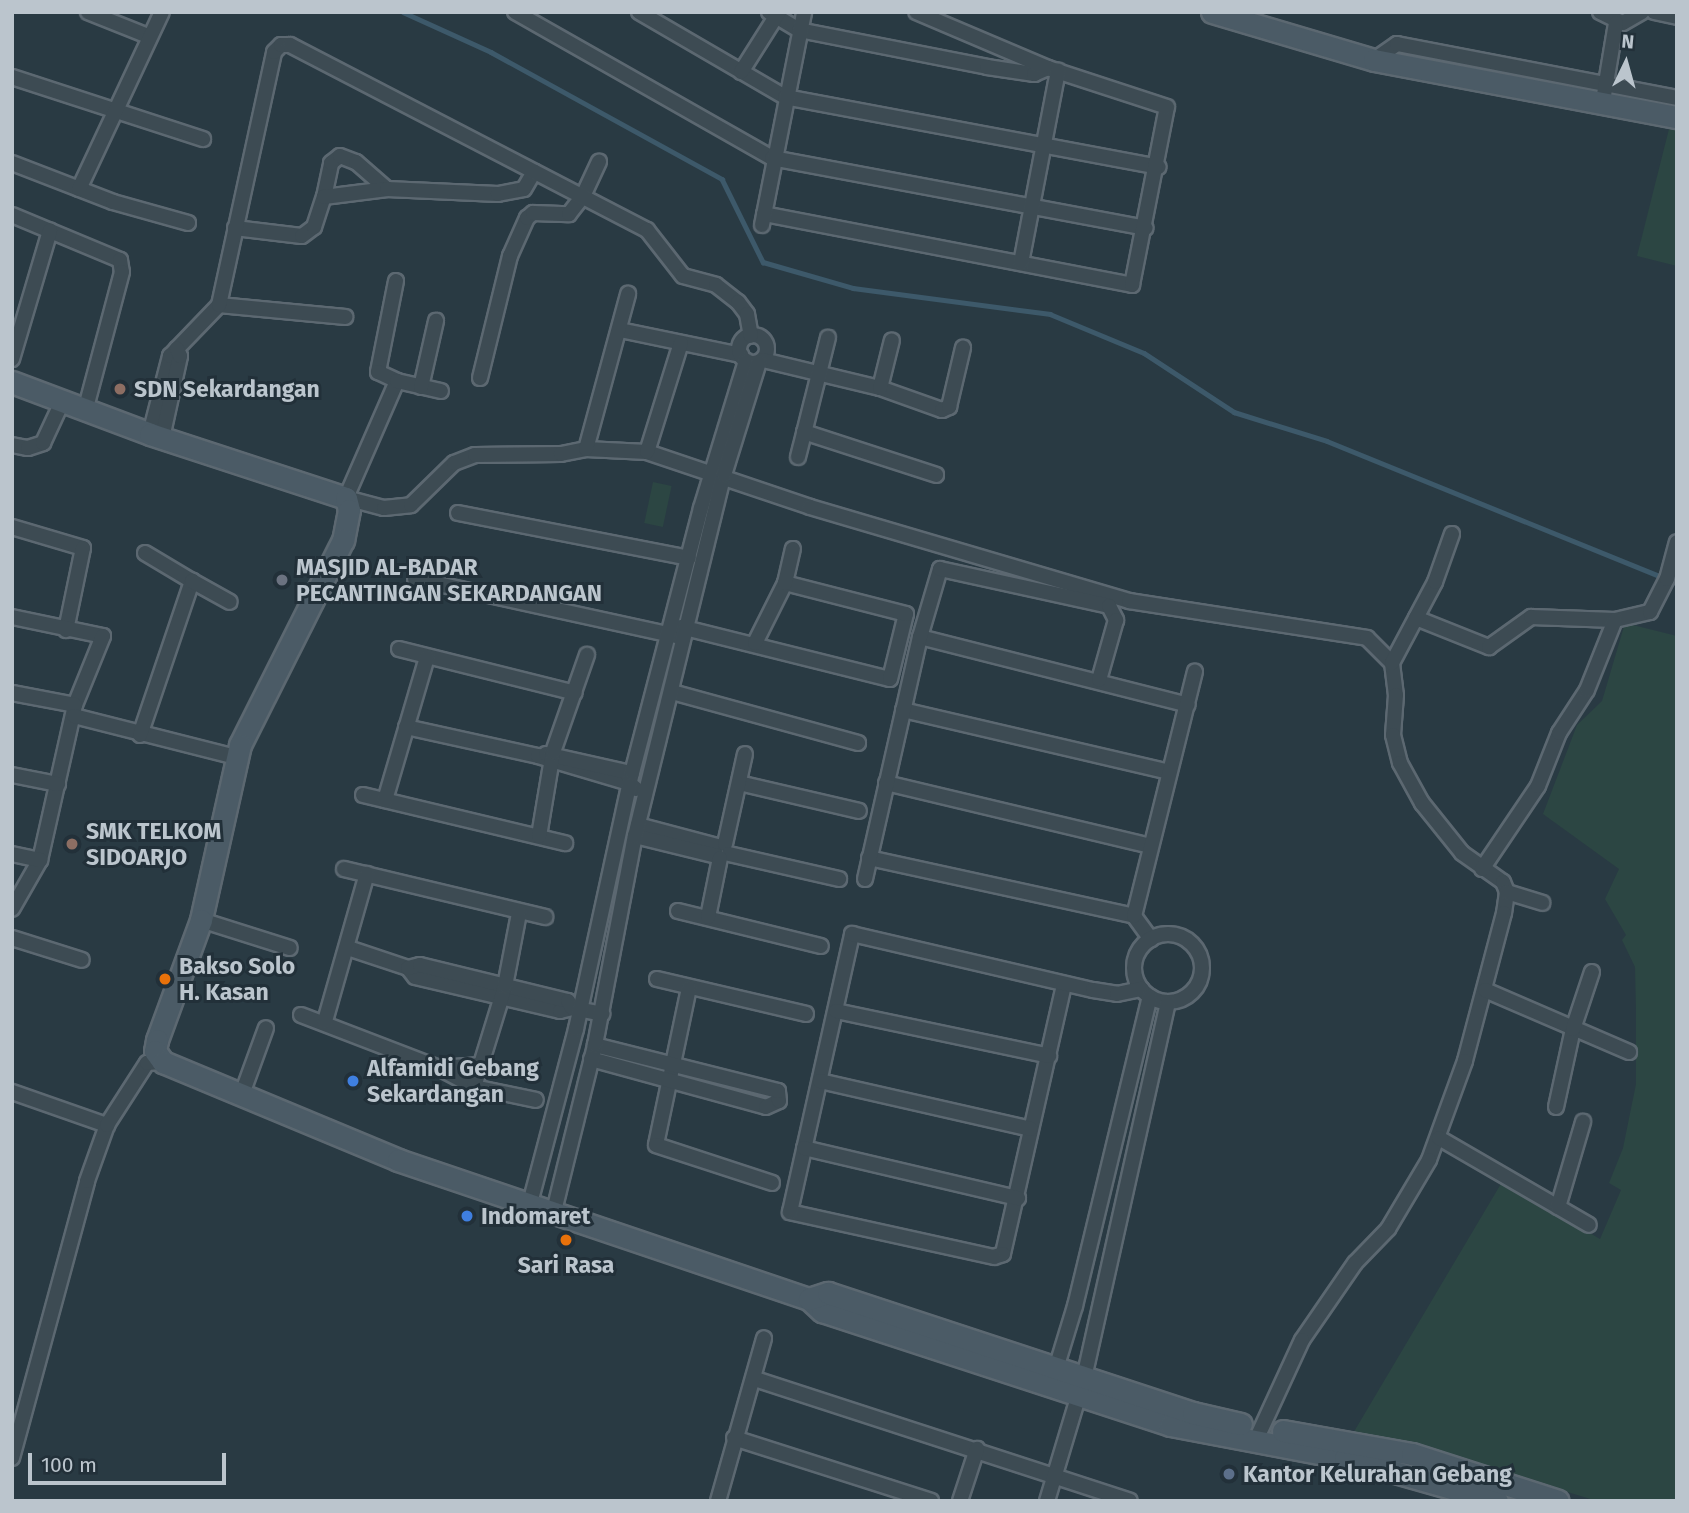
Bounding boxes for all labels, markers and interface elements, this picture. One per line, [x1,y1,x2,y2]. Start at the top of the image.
north arrow [1591,28,1661,98]
text: N [1621,30,1635,54]
place label: SDN Sekardangan [134,375,320,403]
marker: SDN Sekardangan [112,381,128,397]
place label: MASJID AL-BADAR PECANTINGAN SEKARDANGAN [296,553,602,607]
marker: MASJID AL-BADAR PECANTINGAN SEKARDANGAN [274,572,290,588]
place label: SMK TELKOM SIDOARJO [86,817,221,871]
marker: SMK TELKOM SIDOARJO [64,836,80,852]
place label: Bakso Solo H. Kasan [179,952,295,1006]
marker: Bakso Solo H. Kasan [157,971,173,987]
place label: Alfamidi Gebang Sekardangan [367,1054,539,1108]
marker: Alfamidi Gebang Sekardangan [345,1073,361,1089]
place label: Indomaret [481,1202,590,1230]
marker: Indomaret [459,1208,475,1224]
marker: Sari Rasa [558,1232,574,1248]
place label: Sari Rasa [518,1251,614,1279]
scale bar [32,1440,229,1484]
text: 100 m [41,1452,97,1478]
place label: Kantor Kelurahan Gebang [1243,1460,1512,1488]
marker: Kantor Kelurahan Gebang [1221,1466,1237,1482]

